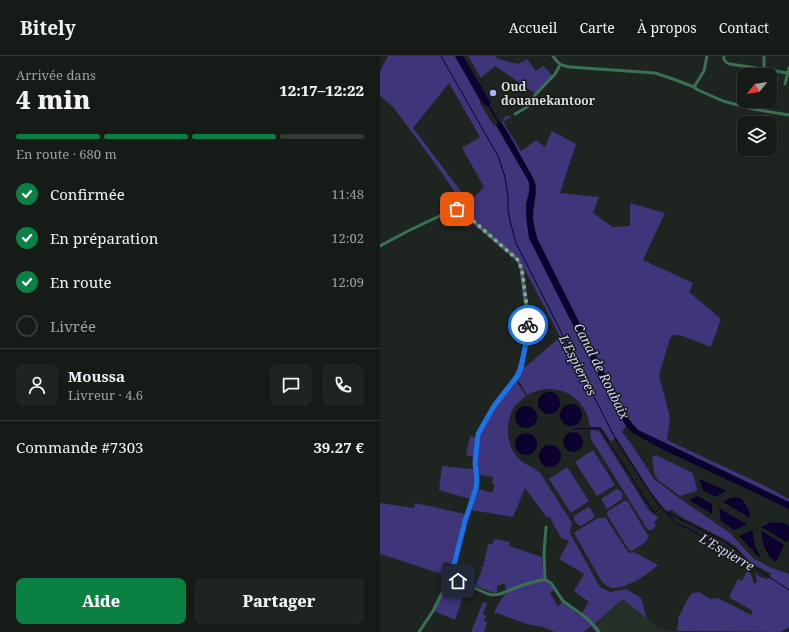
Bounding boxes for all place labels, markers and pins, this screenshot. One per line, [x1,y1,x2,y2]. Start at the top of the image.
place label: Oud douanekantoor [501,78,596,109]
marker: Oud douanekantoor [488,88,498,98]
pin [440,192,474,226]
pin [441,564,475,598]

